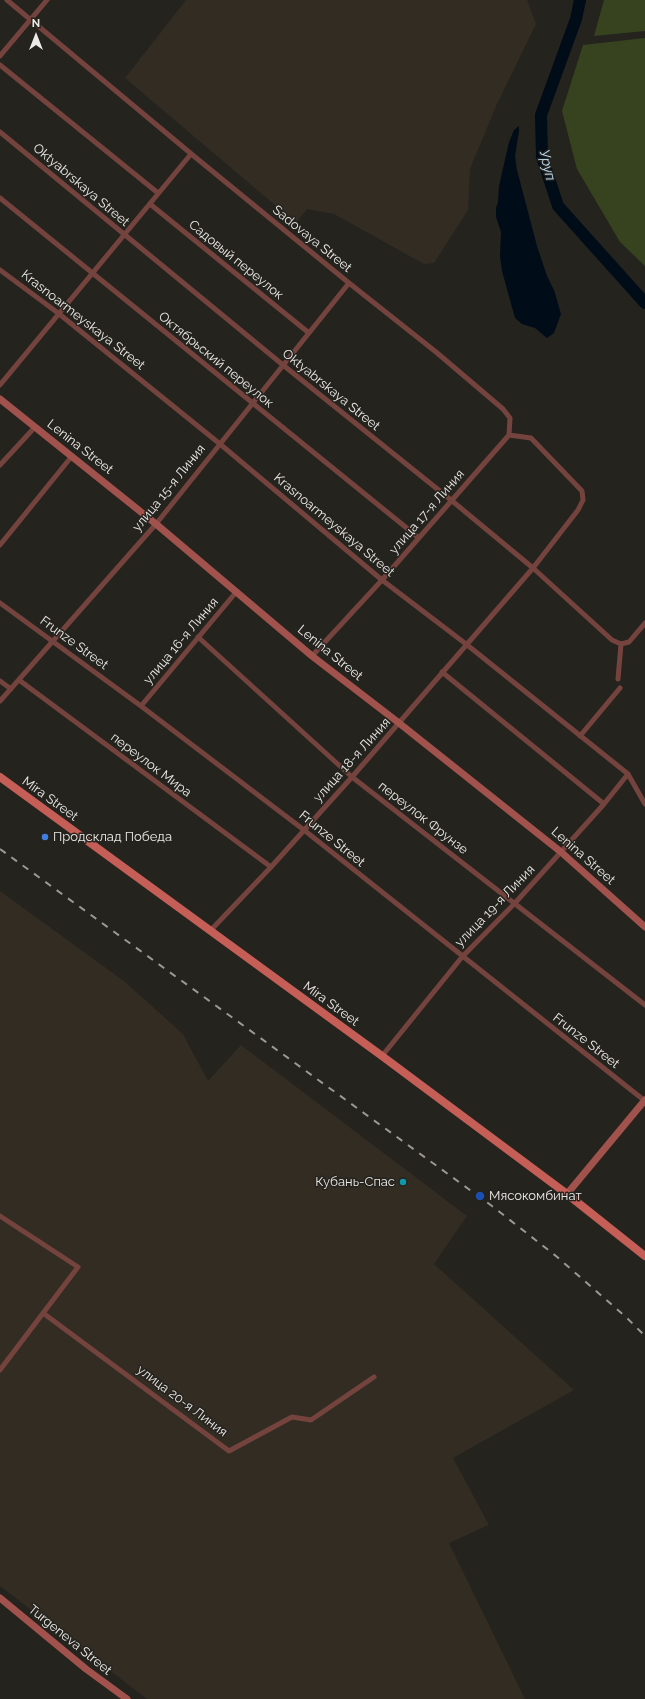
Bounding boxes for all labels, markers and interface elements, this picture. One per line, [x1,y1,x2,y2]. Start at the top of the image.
north arrow [16,16,56,56]
text: N [32,17,40,30]
street label: Oktyabrskaya Street [30,140,132,230]
water label: Уруп [535,148,559,182]
street label: Sadovaya Street [269,202,355,276]
street label: Садовый переулок [185,217,287,303]
street label: Krasnoarmeyskaya Street [18,267,148,373]
street label: Октябрьский переулок [155,309,277,411]
street label: Oktyabrskaya Street [279,346,383,434]
street label: Lenina Street [44,416,116,478]
street label: улица 15-я Линия [129,441,209,535]
street label: улица 17-я Линия [386,467,468,557]
street label: Krasnoarmeyskaya Street [270,470,398,580]
street label: улица 16-я Линия [140,595,222,687]
street label: Frunze Street [37,613,111,673]
street label: Lenina Street [294,622,366,684]
street label: улица 18-я Линия [310,715,394,805]
street label: переулок Мира [108,730,194,800]
street label: Mira Street [19,774,81,824]
street label: переулок Фрунзе [375,778,471,858]
street label: Frunze Street [296,808,368,870]
street label: Lenina Street [548,824,618,888]
place label: Продсклад Победа [53,829,172,845]
marker: Продсклад Победа [40,832,50,842]
street label: улица 19-я Линия [452,862,538,950]
street label: Mira Street [300,979,362,1029]
street label: Frunze Street [550,1010,622,1072]
place label: Кубань-Спас [315,1174,395,1190]
marker: Кубань-Спас [398,1177,408,1187]
place label: Мясокомбинат [489,1188,582,1204]
marker: Мясокомбинат [474,1190,486,1202]
street label: улица 20-я Линия [134,1362,230,1440]
street label: Turgeneva Street [25,1602,115,1678]

